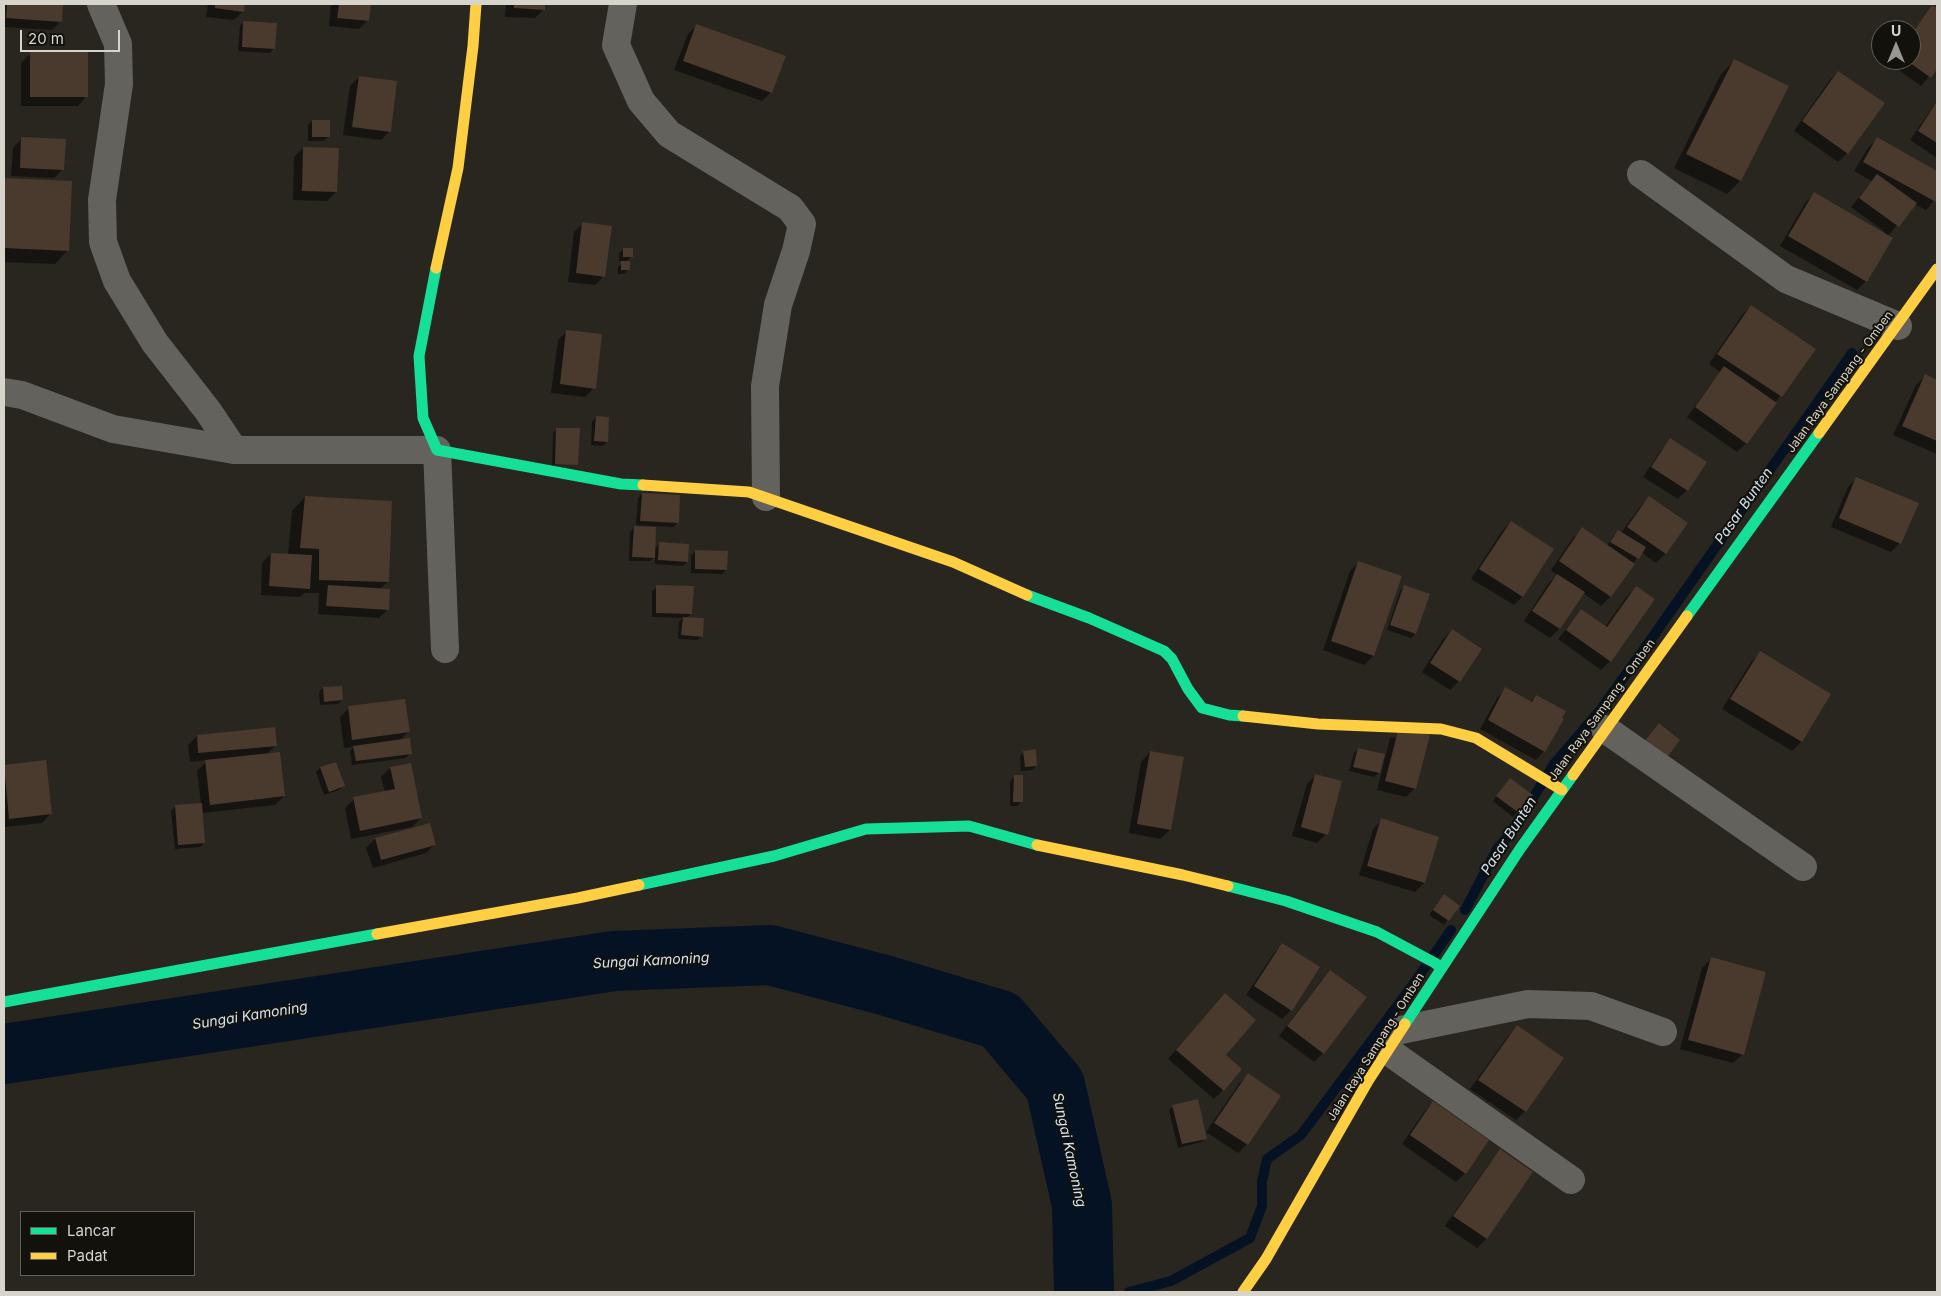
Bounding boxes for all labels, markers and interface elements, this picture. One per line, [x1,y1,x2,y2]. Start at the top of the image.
scale bar [22,20,122,52]
north arrow [1871,20,1921,70]
text: U [1891,22,1901,39]
text: 20 m [28,29,64,48]
street label: Jalan Raya Sampang - Omben [1784,308,1896,456]
water label: Pasar Bunten [1712,465,1776,547]
street label: Jalan Raya Sampang - Omben [1546,636,1658,784]
water label: Pasar Bunten [1478,794,1540,878]
water label: Sungai Kamoning [592,950,710,972]
street label: Jalan Raya Sampang - Omben [1324,970,1428,1124]
water label: Sungai Kamoning [191,999,309,1033]
water label: Sungai Kamoning [1049,1091,1089,1209]
legend [20,1211,195,1276]
text: Lancar [67,1221,116,1240]
text: Padat [67,1246,108,1265]

